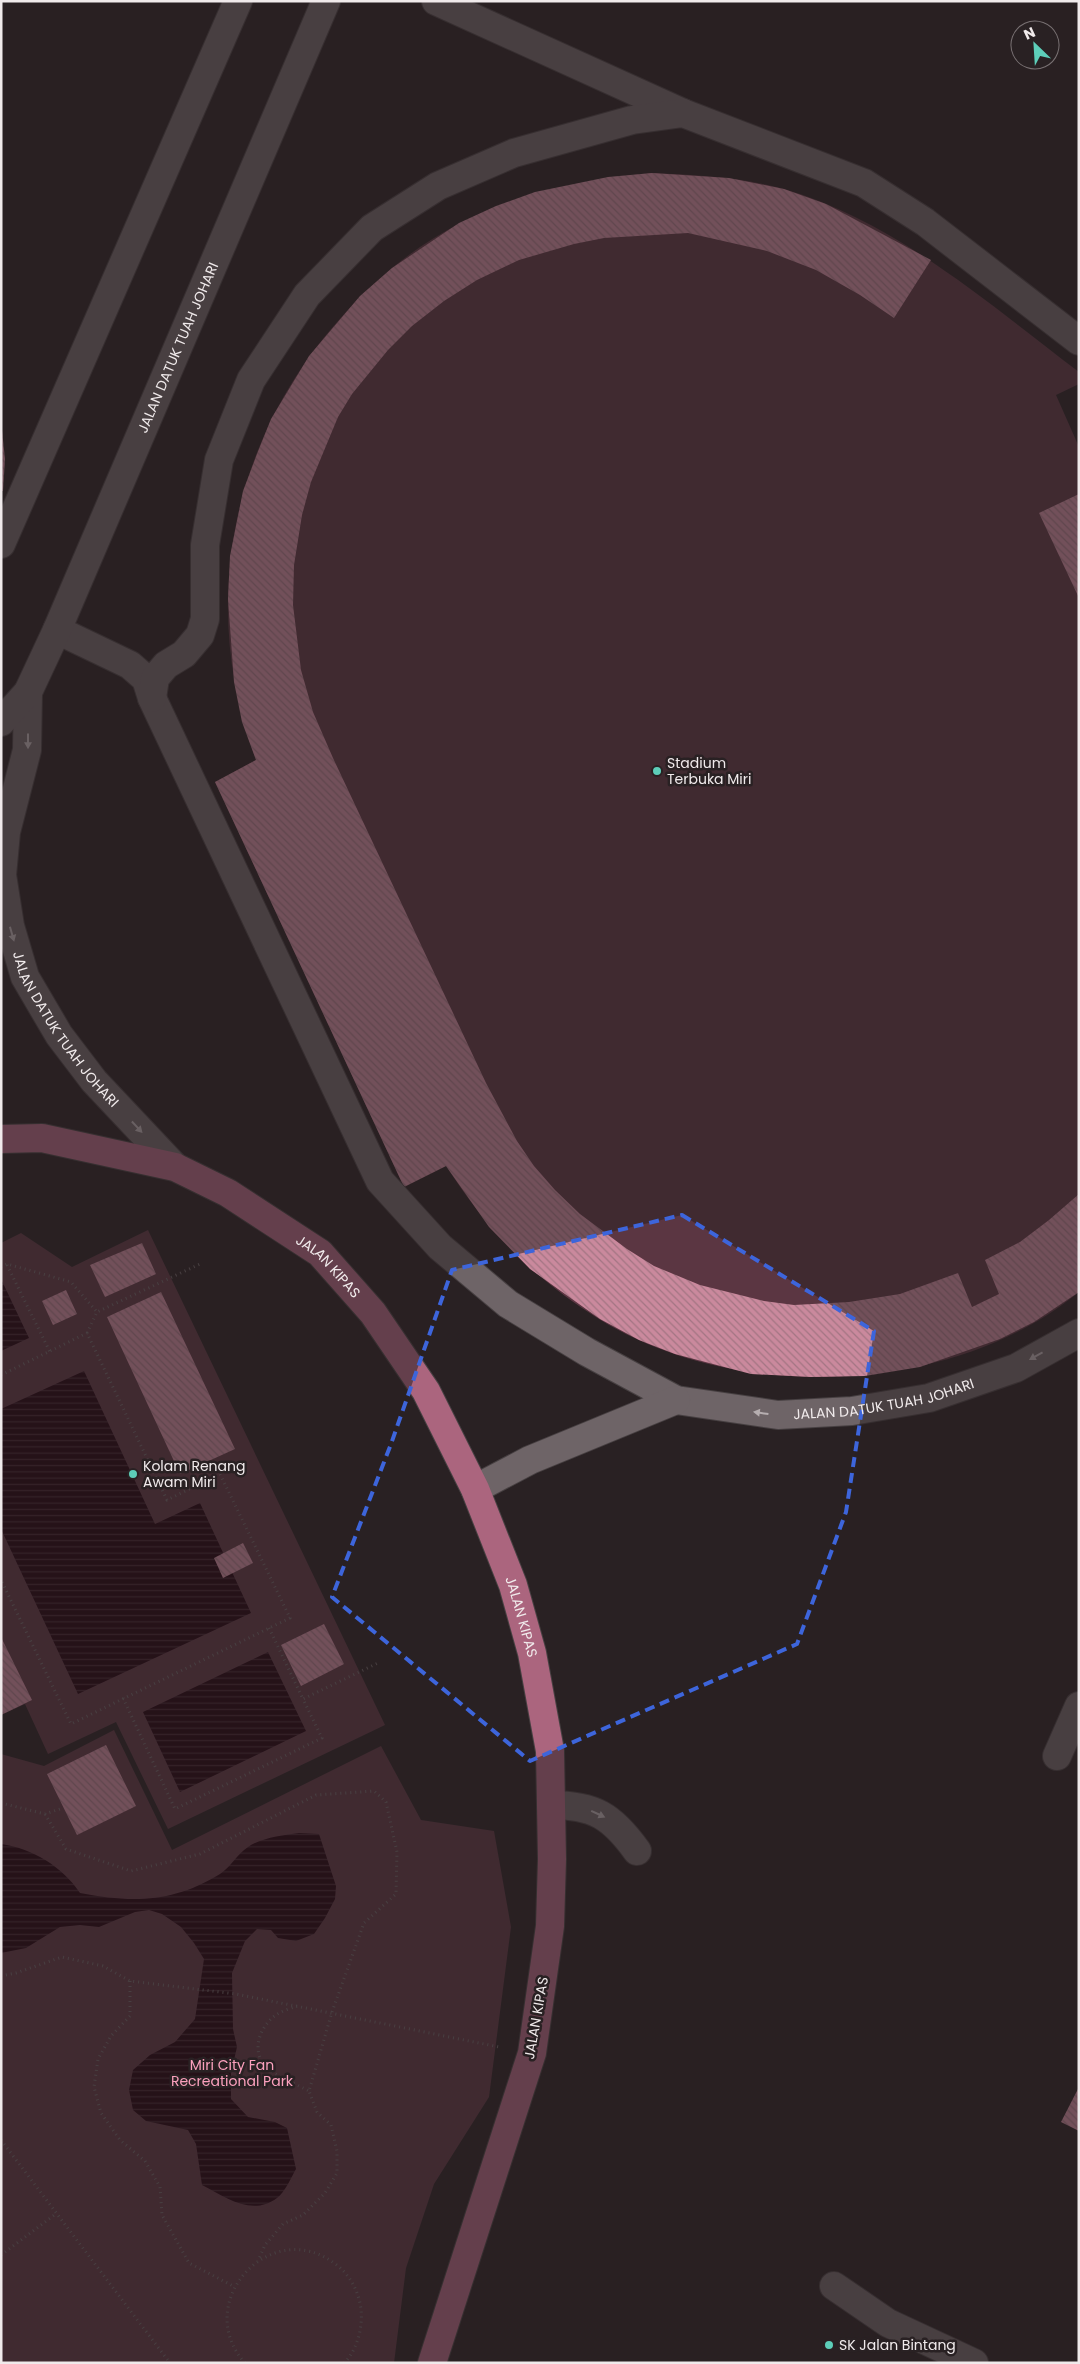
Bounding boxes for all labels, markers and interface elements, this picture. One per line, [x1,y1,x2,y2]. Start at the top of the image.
north arrow [1010,20,1060,70]
text: N [1021,22,1039,45]
street label: JALAN DATUK TUAH JOHARI [132,259,223,436]
one-way arrow [23,733,31,749]
place label: Stadium Terbuka Miri [667,753,751,789]
marker: Stadium Terbuka Miri [651,765,663,777]
one-way arrow [9,927,17,942]
street label: JALAN DATUK TUAH JOHARI [8,949,123,1111]
one-way arrow [131,1121,143,1133]
street label: JALAN KIPAS [292,1230,365,1302]
one-way arrow [1030,1352,1043,1361]
street label: JALAN DATUK TUAH JOHARI [793,1373,977,1424]
one-way arrow [752,1408,768,1416]
place label: Kolam Renang Awam Miri [143,1456,245,1492]
marker: Kolam Renang Awam Miri [127,1468,139,1480]
street label: JALAN KIPAS [500,1573,543,1660]
one-way arrow [591,1811,605,1819]
street label: JALAN KIPAS [519,1975,553,2061]
park label: Miri City Fan Recreational Park [171,2055,294,2091]
place label: SK Jalan Bintang [839,2335,956,2355]
marker: SK Jalan Bintang [823,2339,835,2351]

